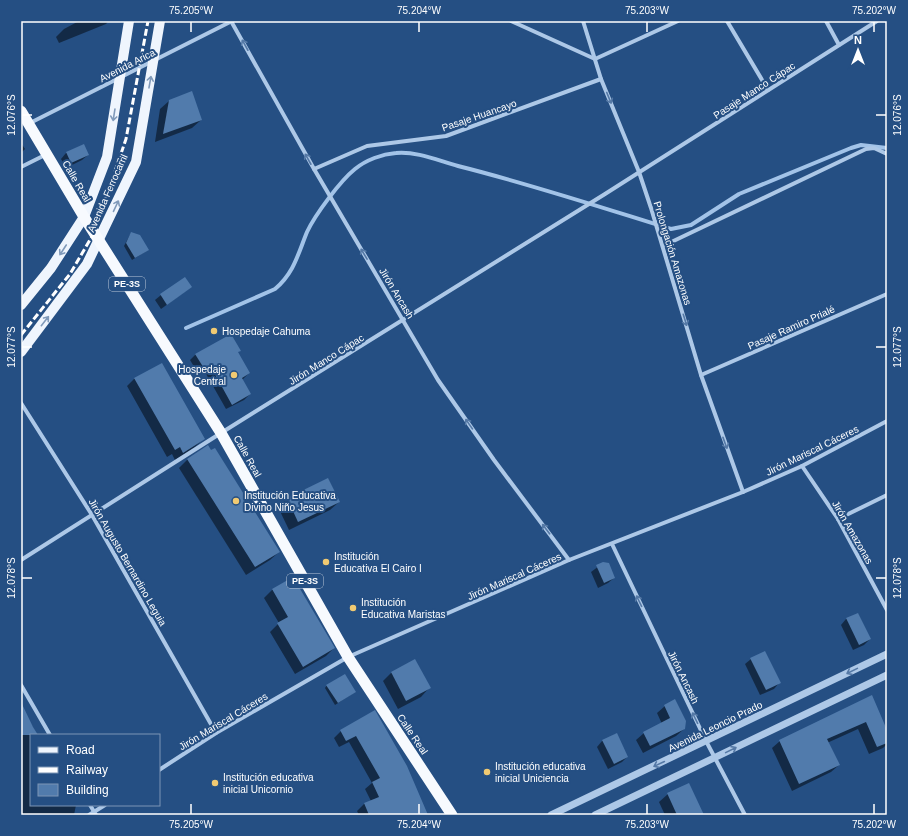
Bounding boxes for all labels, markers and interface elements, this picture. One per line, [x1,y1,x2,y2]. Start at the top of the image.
text: 75.205°W [169,5,214,16]
text: 75.204°W [397,5,442,16]
text: 75.203°W [625,5,670,16]
text: 75.202°W [852,5,897,16]
north arrow [838,30,878,70]
text: N [854,34,862,46]
one-way arrow [240,39,248,51]
street label: Avenida Arica [98,47,157,84]
street label: Pasaje Manco Cápac [711,60,797,121]
one-way arrow [146,76,154,89]
one-way arrow [606,91,613,103]
text: 12.076°S [6,94,17,136]
text: 12.076°S [892,94,903,136]
street label: Pasaje Huancayo [440,97,518,133]
one-way arrow [110,108,118,121]
street label: Avenida Ferrocarril [85,152,130,234]
one-way arrow [304,153,311,165]
street label: Calle Real [60,159,93,204]
street label: Prolongación Amazonas [651,200,694,306]
one-way arrow [113,201,120,213]
one-way arrow [59,244,67,255]
one-way arrow [360,248,368,260]
street label: Jirón Ancash [377,266,416,321]
road number: PE-3S [109,277,145,291]
street label: Pasaje Ramiro Prialé [746,303,837,352]
one-way arrow [682,313,689,326]
one-way arrow [41,316,49,327]
text: 12.077°S [6,326,17,368]
marker: Hospedaje Cahuma [209,326,219,336]
place label: Hospedaje Cahuma [222,326,311,337]
text: 12.077°S [892,326,903,368]
street label: Jirón Manco Cápac [287,332,366,387]
place label: Hospedaje Central [178,364,226,387]
marker: Hospedaje Central [229,370,239,380]
one-way arrow [465,419,473,430]
street label: Jirón Mariscal Cáceres [764,423,860,478]
street label: Calle Real [232,433,264,479]
one-way arrow [722,437,730,449]
place label: Institución Educativa Divino Niño Jesus [244,490,336,513]
marker: Institución Educativa Divino Niño Jesus [231,496,241,506]
street label: Jirón Augusto Bernardino Leguia [87,497,169,628]
street label: Jirón Amazonas [830,499,875,566]
one-way arrow [542,523,550,534]
place label: Institución Educativa El Cairo I [334,551,422,574]
street label: Jirón Mariscal Cáceres [466,551,563,602]
text: 12.078°S [6,557,17,599]
marker: Institución Educativa El Cairo I [321,557,331,567]
text: 12.078°S [892,557,903,599]
road number: PE-3S [287,574,323,588]
one-way arrow [635,595,642,607]
place label: Institución Educativa Maristas [361,597,445,620]
marker: Institución Educativa Maristas [348,603,358,613]
street label: Jirón Ancash [666,649,701,705]
one-way arrow [846,668,858,675]
street label: Jirón Mariscal Cáceres [177,691,270,752]
street label: Avenida Leoncio Prado [666,699,764,754]
street label: Calle Real [395,712,430,756]
one-way arrow [691,712,698,724]
legend [30,734,160,806]
text: Road [66,743,95,757]
one-way arrow [725,746,737,753]
place label: Institución educativa inicial Uniciencia [495,761,586,784]
one-way arrow [653,761,665,768]
text: Railway [66,763,108,777]
marker: Institución educativa inicial Uniciencia [482,767,492,777]
place label: Institución educativa inicial Unicornio [223,772,314,795]
marker: Institución educativa inicial Unicornio [210,778,220,788]
text: Building [66,783,109,797]
text: 75.205°W [169,819,214,830]
text: 75.204°W [397,819,442,830]
text: 75.203°W [625,819,670,830]
text: 75.202°W [852,819,897,830]

